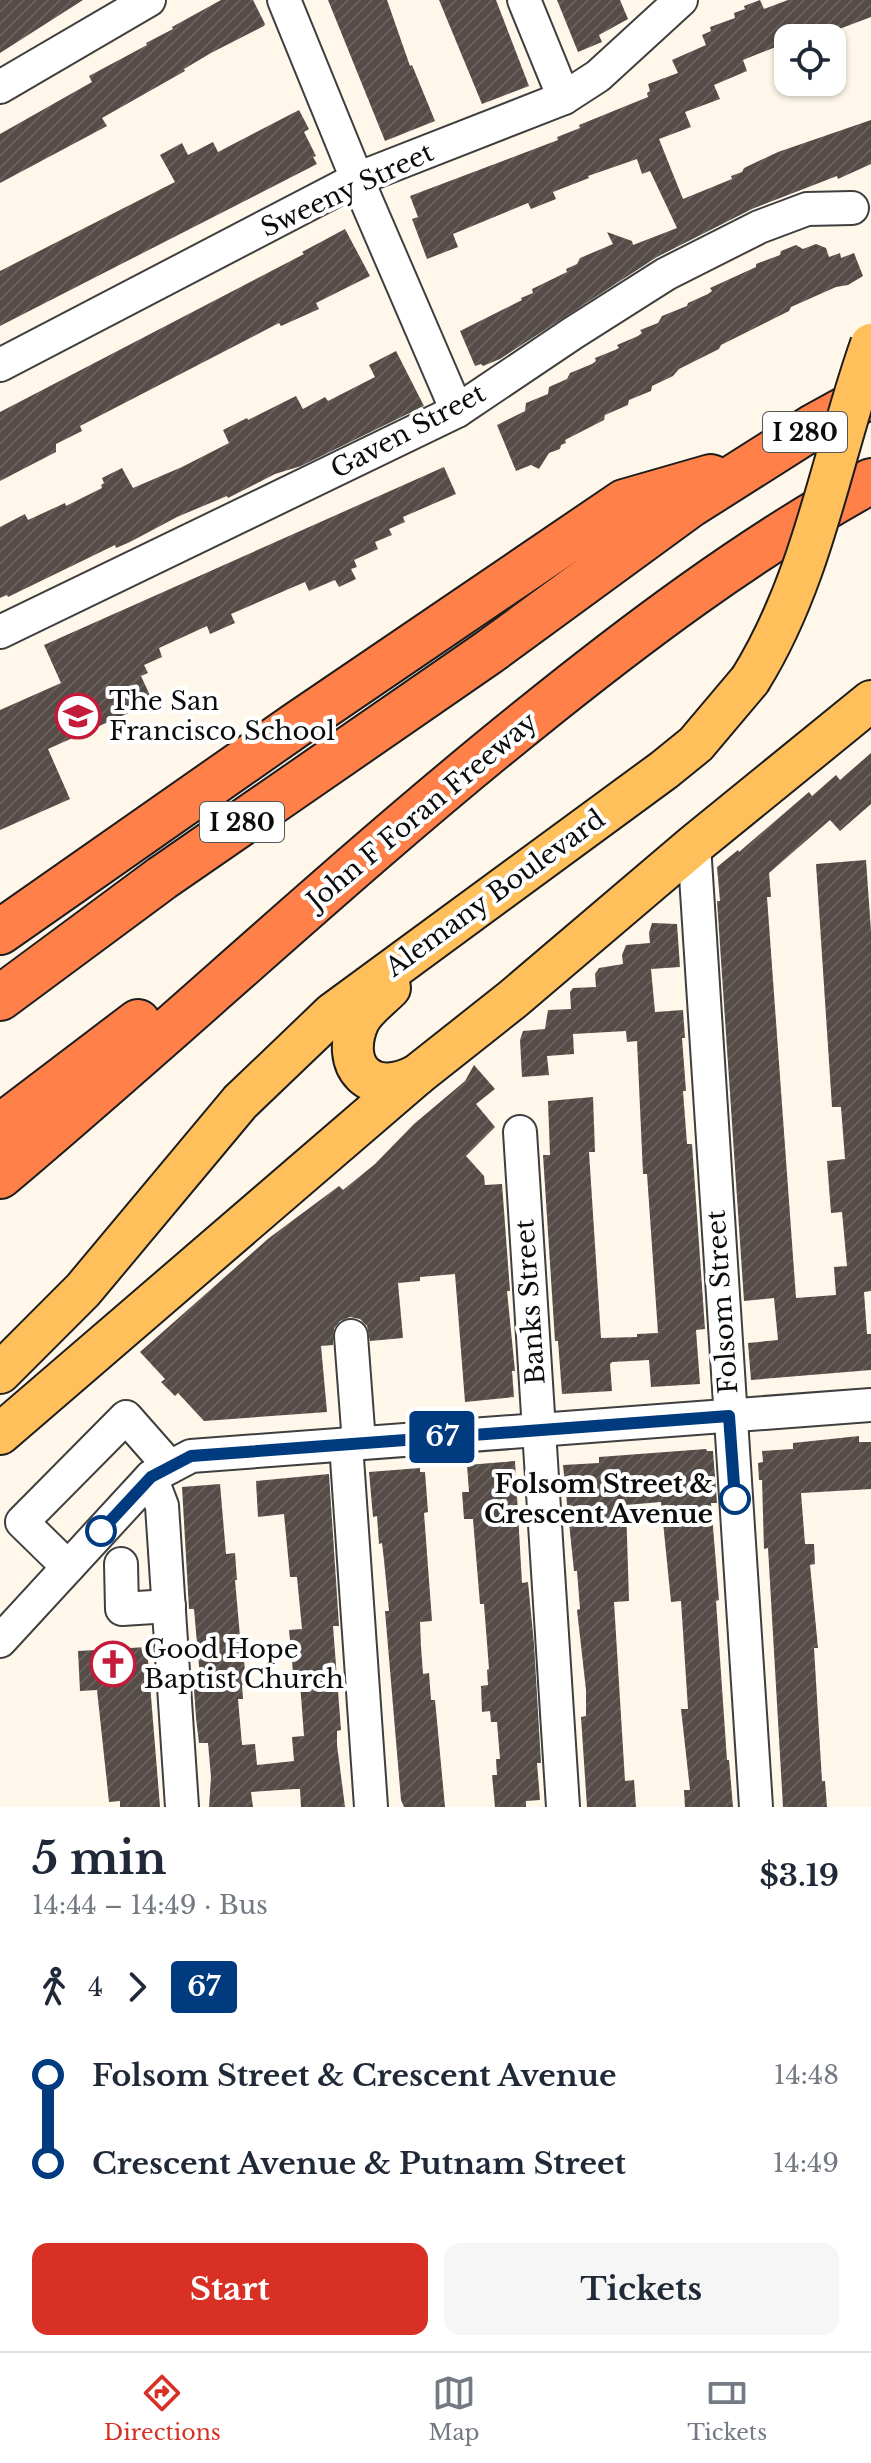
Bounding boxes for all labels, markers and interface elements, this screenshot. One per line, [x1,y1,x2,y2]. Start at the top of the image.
map controls [774,24,846,96]
button: locate [774,24,846,96]
street label: Sweeny Street [256,136,439,244]
street label: Gaven Street [325,377,491,485]
road number: I 280 [763,412,847,452]
place label: The San Francisco School [109,685,335,747]
school or university icon: The San Francisco School [54,692,102,740]
street label: John F Foran Freeway [298,705,544,919]
road number: I 280 [200,802,284,842]
street label: Alemany Boulevard [378,803,611,984]
street label: Folsom Street [700,1209,744,1395]
street label: Banks Street [508,1218,552,1386]
line badge: 67 [406,1411,478,1463]
text: 67 [425,1419,459,1454]
place label: Folsom Street & Crescent Avenue [484,1468,713,1530]
marker: Folsom Street & Crescent Avenue [720,1484,750,1514]
unlabelled marker [86,1516,116,1546]
place label: Good Hope Baptist Church [144,1633,344,1695]
church icon: Good Hope Baptist Church [89,1640,137,1688]
text: 5 min [32,1831,166,1886]
text: $3.19 [759,1857,839,1894]
text: 14:44 – 14:49 · Bus [32,1889,268,1921]
icon: walk [32,1965,76,2009]
icon: forward [115,1965,159,2009]
text: 67 [187,1969,221,2004]
text: 4 [88,1971,103,2003]
text: Folsom Street & Crescent Avenue [92,2057,616,2094]
text: 14:48 [774,2059,839,2091]
text: Crescent Avenue & Putnam Street [92,2145,626,2182]
text: 14:49 [773,2147,839,2179]
button: Start [32,2243,428,2335]
button: Tickets [444,2243,839,2335]
tab: Directions [104,2371,221,2446]
tab: Map [428,2371,480,2446]
tab: Tickets [687,2371,767,2446]

